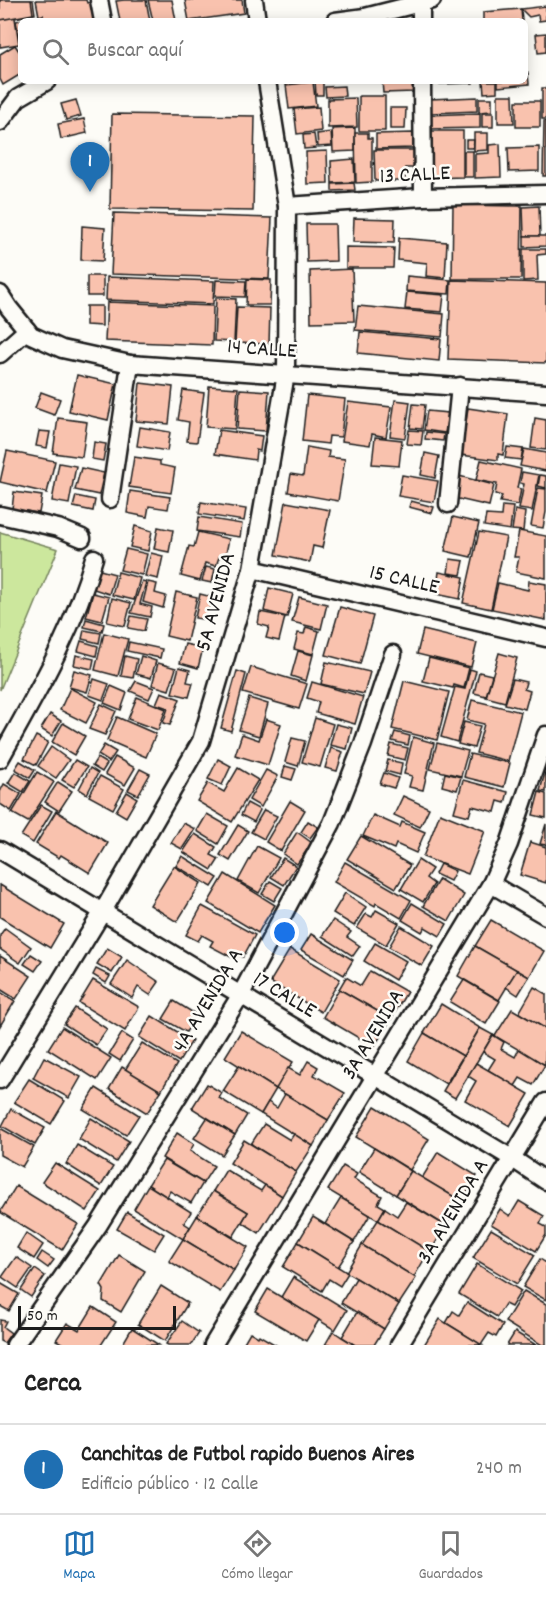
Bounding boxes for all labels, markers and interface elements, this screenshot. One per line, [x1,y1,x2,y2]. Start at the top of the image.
search box [18,18,528,84]
icon: search [39,35,72,68]
text: Buscar aquí [87,36,182,67]
pin: 1 [70,142,110,192]
street label: 13 CALLE [379,159,451,193]
street label: 14 CALLE [226,332,298,368]
street label: 5A AVENIDA [189,549,245,655]
street label: 15 CALLE [366,558,442,604]
your location [270,918,299,947]
street label: 4A AVENIDA A [166,943,252,1059]
street label: 17 CALLE [246,965,322,1027]
street label: 3A AVENIDA [335,984,413,1086]
street label: 3A AVENIDA A [410,1154,498,1270]
scale bar [18,1303,176,1330]
text: 50 m [27,1305,58,1328]
text: Cerca [24,1366,81,1403]
text: Canchitas de Futbol rapido Buenos Aires [81,1440,415,1471]
text: 1 [41,1455,46,1483]
text: 240 m [476,1455,522,1483]
text: Edificio público · 12 Calle [81,1471,258,1499]
tab: Mapa [63,1527,96,1586]
tab: Cómo llegar [221,1527,293,1586]
tab: Guardados [418,1527,483,1586]

